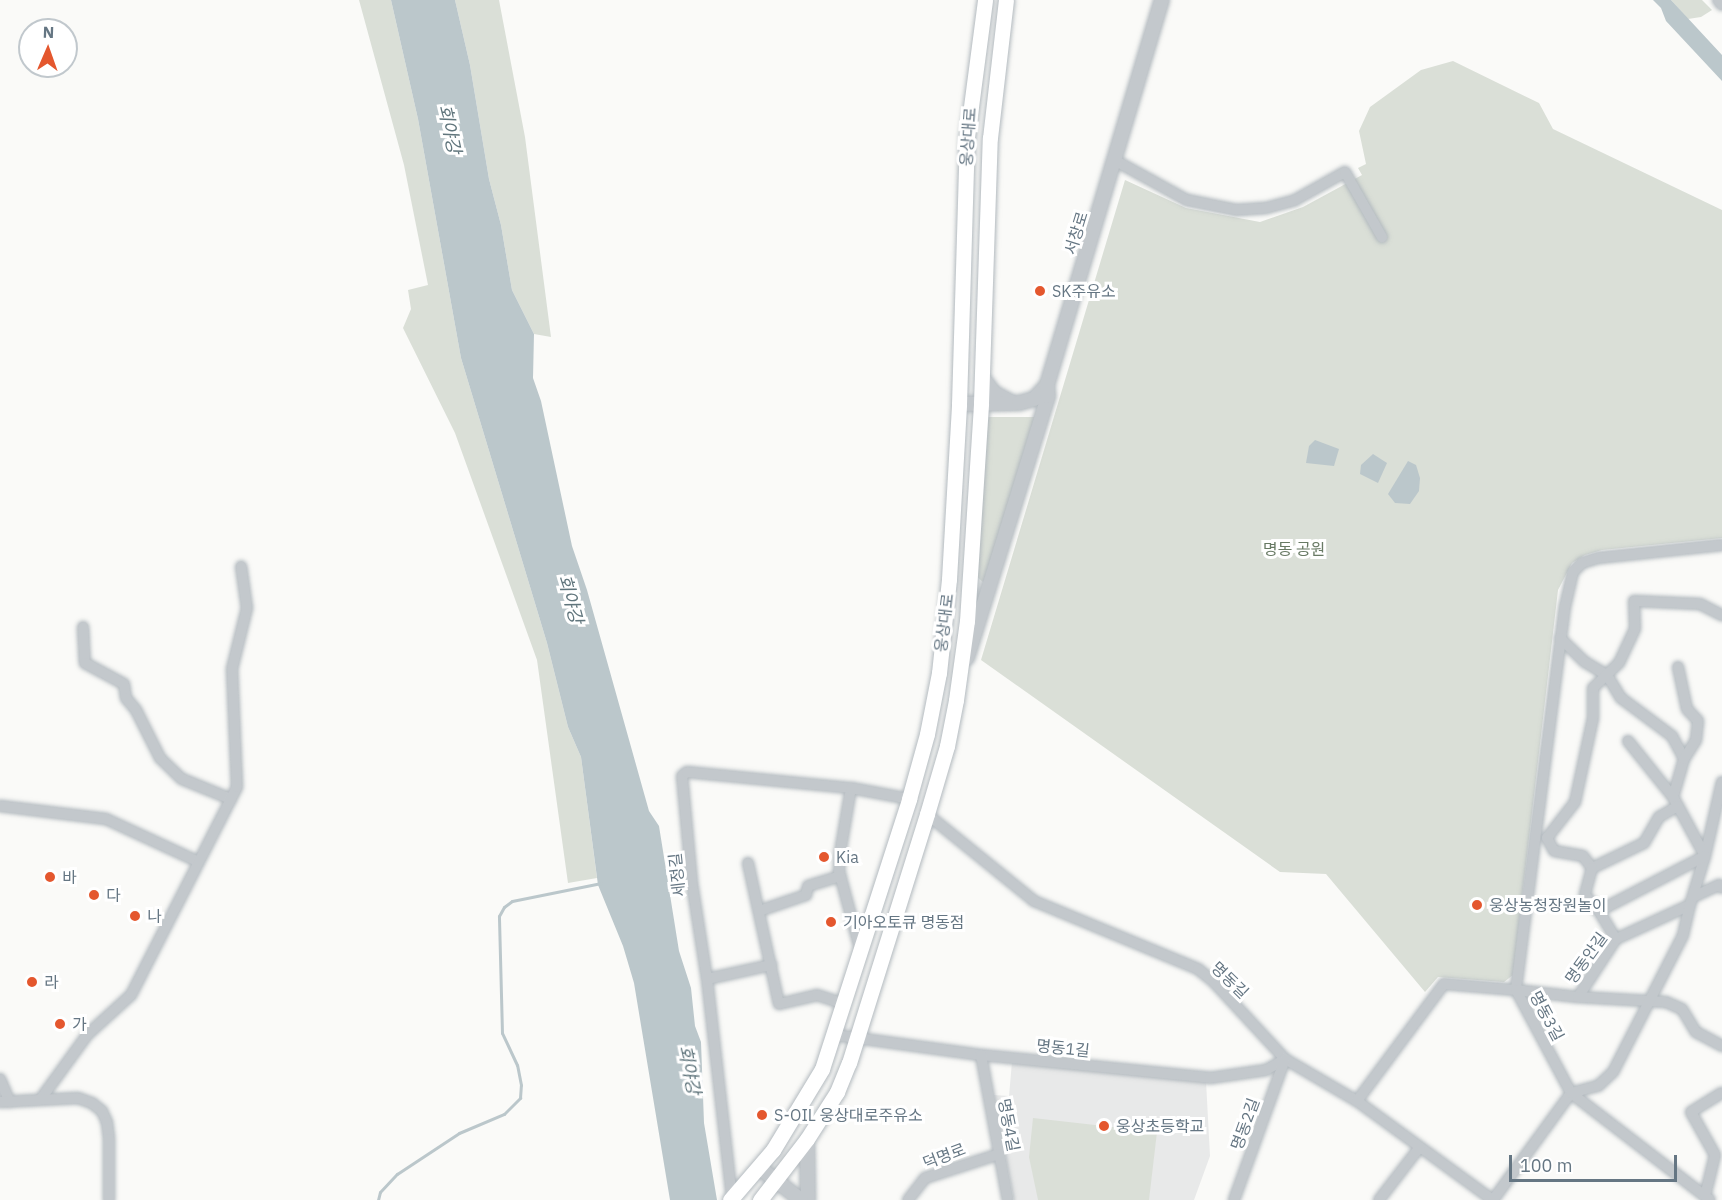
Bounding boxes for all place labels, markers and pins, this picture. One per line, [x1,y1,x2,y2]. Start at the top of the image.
place label: SK주유소 [1052,281,1116,301]
marker: SK주유소 [1033,284,1047,298]
place label: Kia [836,847,859,867]
marker: Kia [817,850,831,864]
place label: 바 [62,867,77,887]
marker: 바 [43,870,57,884]
place label: 다 [106,885,121,905]
marker: 다 [87,888,101,902]
place label: 웅상농청장원놀이 [1489,895,1607,915]
marker: 웅상농청장원놀이 [1470,898,1484,912]
place label: 나 [147,906,162,926]
marker: 나 [128,909,142,923]
place label: 기아오토큐 명동점 [843,912,965,932]
marker: 기아오토큐 명동점 [824,915,838,929]
place label: 라 [44,972,59,992]
marker: 라 [25,975,39,989]
place label: 가 [72,1014,87,1034]
marker: 가 [53,1017,67,1031]
place label: S-OIL 웅상대로주유소 [774,1105,923,1125]
marker: S-OIL 웅상대로주유소 [755,1108,769,1122]
place label: 웅상초등학교 [1116,1116,1204,1136]
marker: 웅상초등학교 [1097,1119,1111,1133]

